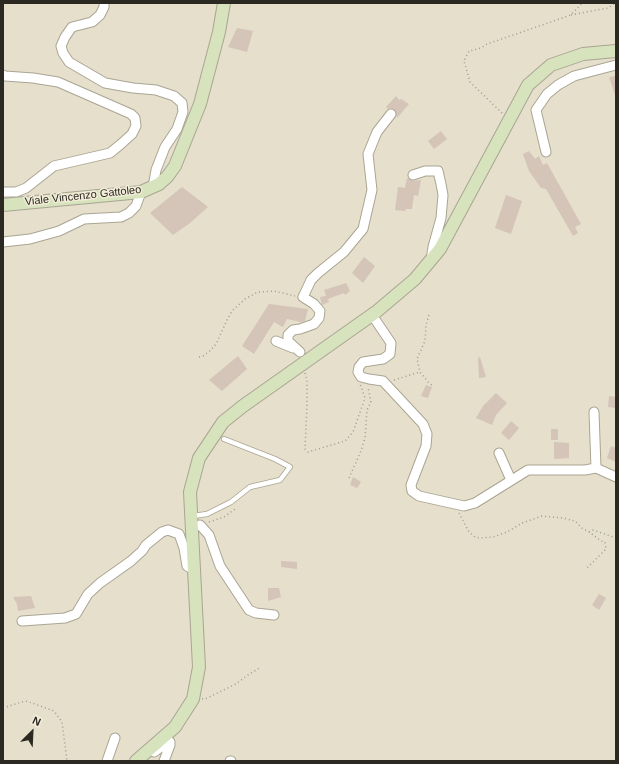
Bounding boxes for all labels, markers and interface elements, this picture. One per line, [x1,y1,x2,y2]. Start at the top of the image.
street label: Viale Vincenzo Gattoleo [24,183,142,209]
north arrow [12,712,52,752]
text: N [31,714,43,728]

